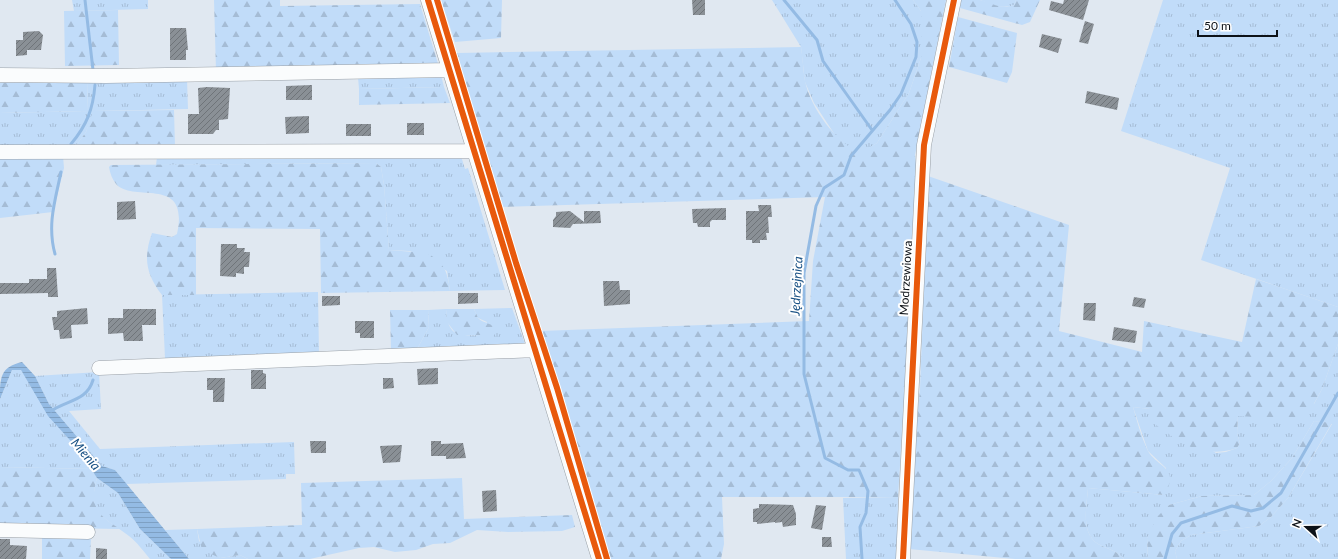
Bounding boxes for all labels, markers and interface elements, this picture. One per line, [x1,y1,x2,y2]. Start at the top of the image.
scale bar [1198,12,1277,38]
text: 50 m [1204,18,1231,33]
street label: Modrzewiowa [896,240,915,316]
water label: Jędrzejnica [786,256,806,317]
water label: Mienia [68,435,104,473]
north arrow [1286,507,1326,547]
text: N [1289,517,1304,530]

